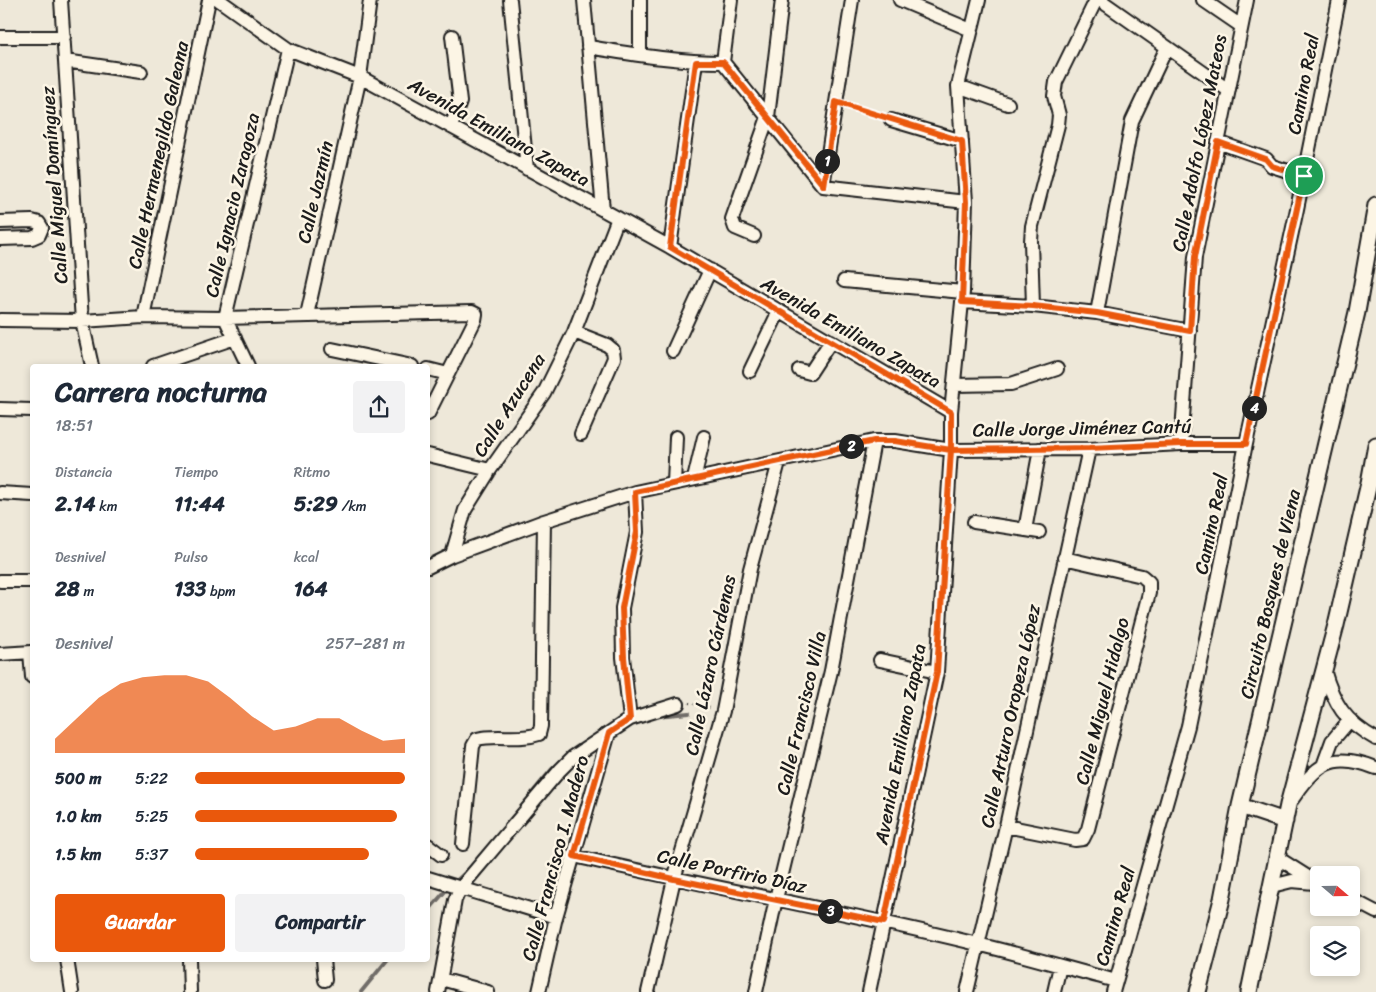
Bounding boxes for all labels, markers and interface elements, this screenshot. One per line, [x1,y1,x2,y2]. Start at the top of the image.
street label: Camino Real [1277,30,1329,137]
street label: Calle Adolfo López Mateos [1162,31,1236,254]
street label: Calle Hermenegildo Galeana [118,38,198,272]
street label: Avenida Emiliano Zapata [401,68,597,196]
street label: Calle Miguel Domínguez [31,84,77,285]
street label: Calle Ignacio Zaragoza [195,109,269,300]
street label: Calle Jazmín [287,137,343,247]
pin: 1 [814,148,840,174]
text: 1 [824,149,831,174]
pin [1283,155,1325,197]
icon: arrive [1290,162,1318,190]
street label: Avenida Emiliano Zapata [754,266,948,397]
street label: Calle Azucena [464,346,554,464]
text: Carrera nocturna [55,367,267,416]
button: share [353,381,405,433]
pin: 4 [1242,396,1266,420]
text: 4 [1250,396,1259,421]
street label: Calle Jorge Jiménez Cantú [972,410,1192,446]
text: 18:51 [55,411,93,440]
pin: 2 [838,434,864,458]
text: 2 [847,434,856,459]
text: Distancia [55,460,112,485]
text: Tiempo [174,460,218,485]
text: Ritmo [294,460,330,485]
street label: Camino Real [1184,470,1238,577]
text: 2.14 [55,485,96,523]
text: 11:44 [174,485,225,523]
text: 5:29 [294,485,338,523]
street label: Circuito Bosques de Viena [1230,486,1310,702]
text: km [96,494,117,519]
text: /km [338,494,367,519]
text: Desnivel [55,545,106,570]
text: Pulso [174,545,208,570]
text: kcal [294,545,319,570]
text: 28 [55,570,80,608]
text: 133 [174,570,206,608]
text: 164 [294,570,328,608]
street label: Calle Lázaro Cárdenas [675,571,745,758]
text: m [80,579,94,604]
text: bpm [206,579,236,604]
street label: Calle Arturo Oropeza López [970,600,1050,831]
street label: Calle Miguel Hidalgo [1065,614,1139,788]
street label: Calle Francisco Villa [766,627,836,798]
text: Desnivel [55,629,113,658]
text: 257–281 m [326,629,405,658]
street label: Avenida Emiliano Zapata [864,640,936,848]
street label: Calle Francisco I. Madero [512,751,598,965]
text: 500 m [55,764,101,793]
text: 5:22 [135,764,168,793]
text: 1.0 km [55,802,102,831]
text: 5:25 [135,802,169,831]
street label: Calle Porfirio Díaz [654,839,811,903]
text: 1.5 km [55,840,101,869]
text: 5:37 [135,840,168,869]
street label: Camino Real [1085,862,1145,970]
north arrow [1310,866,1360,916]
map controls [1310,866,1360,976]
button: Guardar [55,894,225,952]
button: Compartir [235,894,405,952]
pin: 3 [818,898,842,924]
text: 3 [827,899,834,924]
button: layers [1310,926,1360,976]

